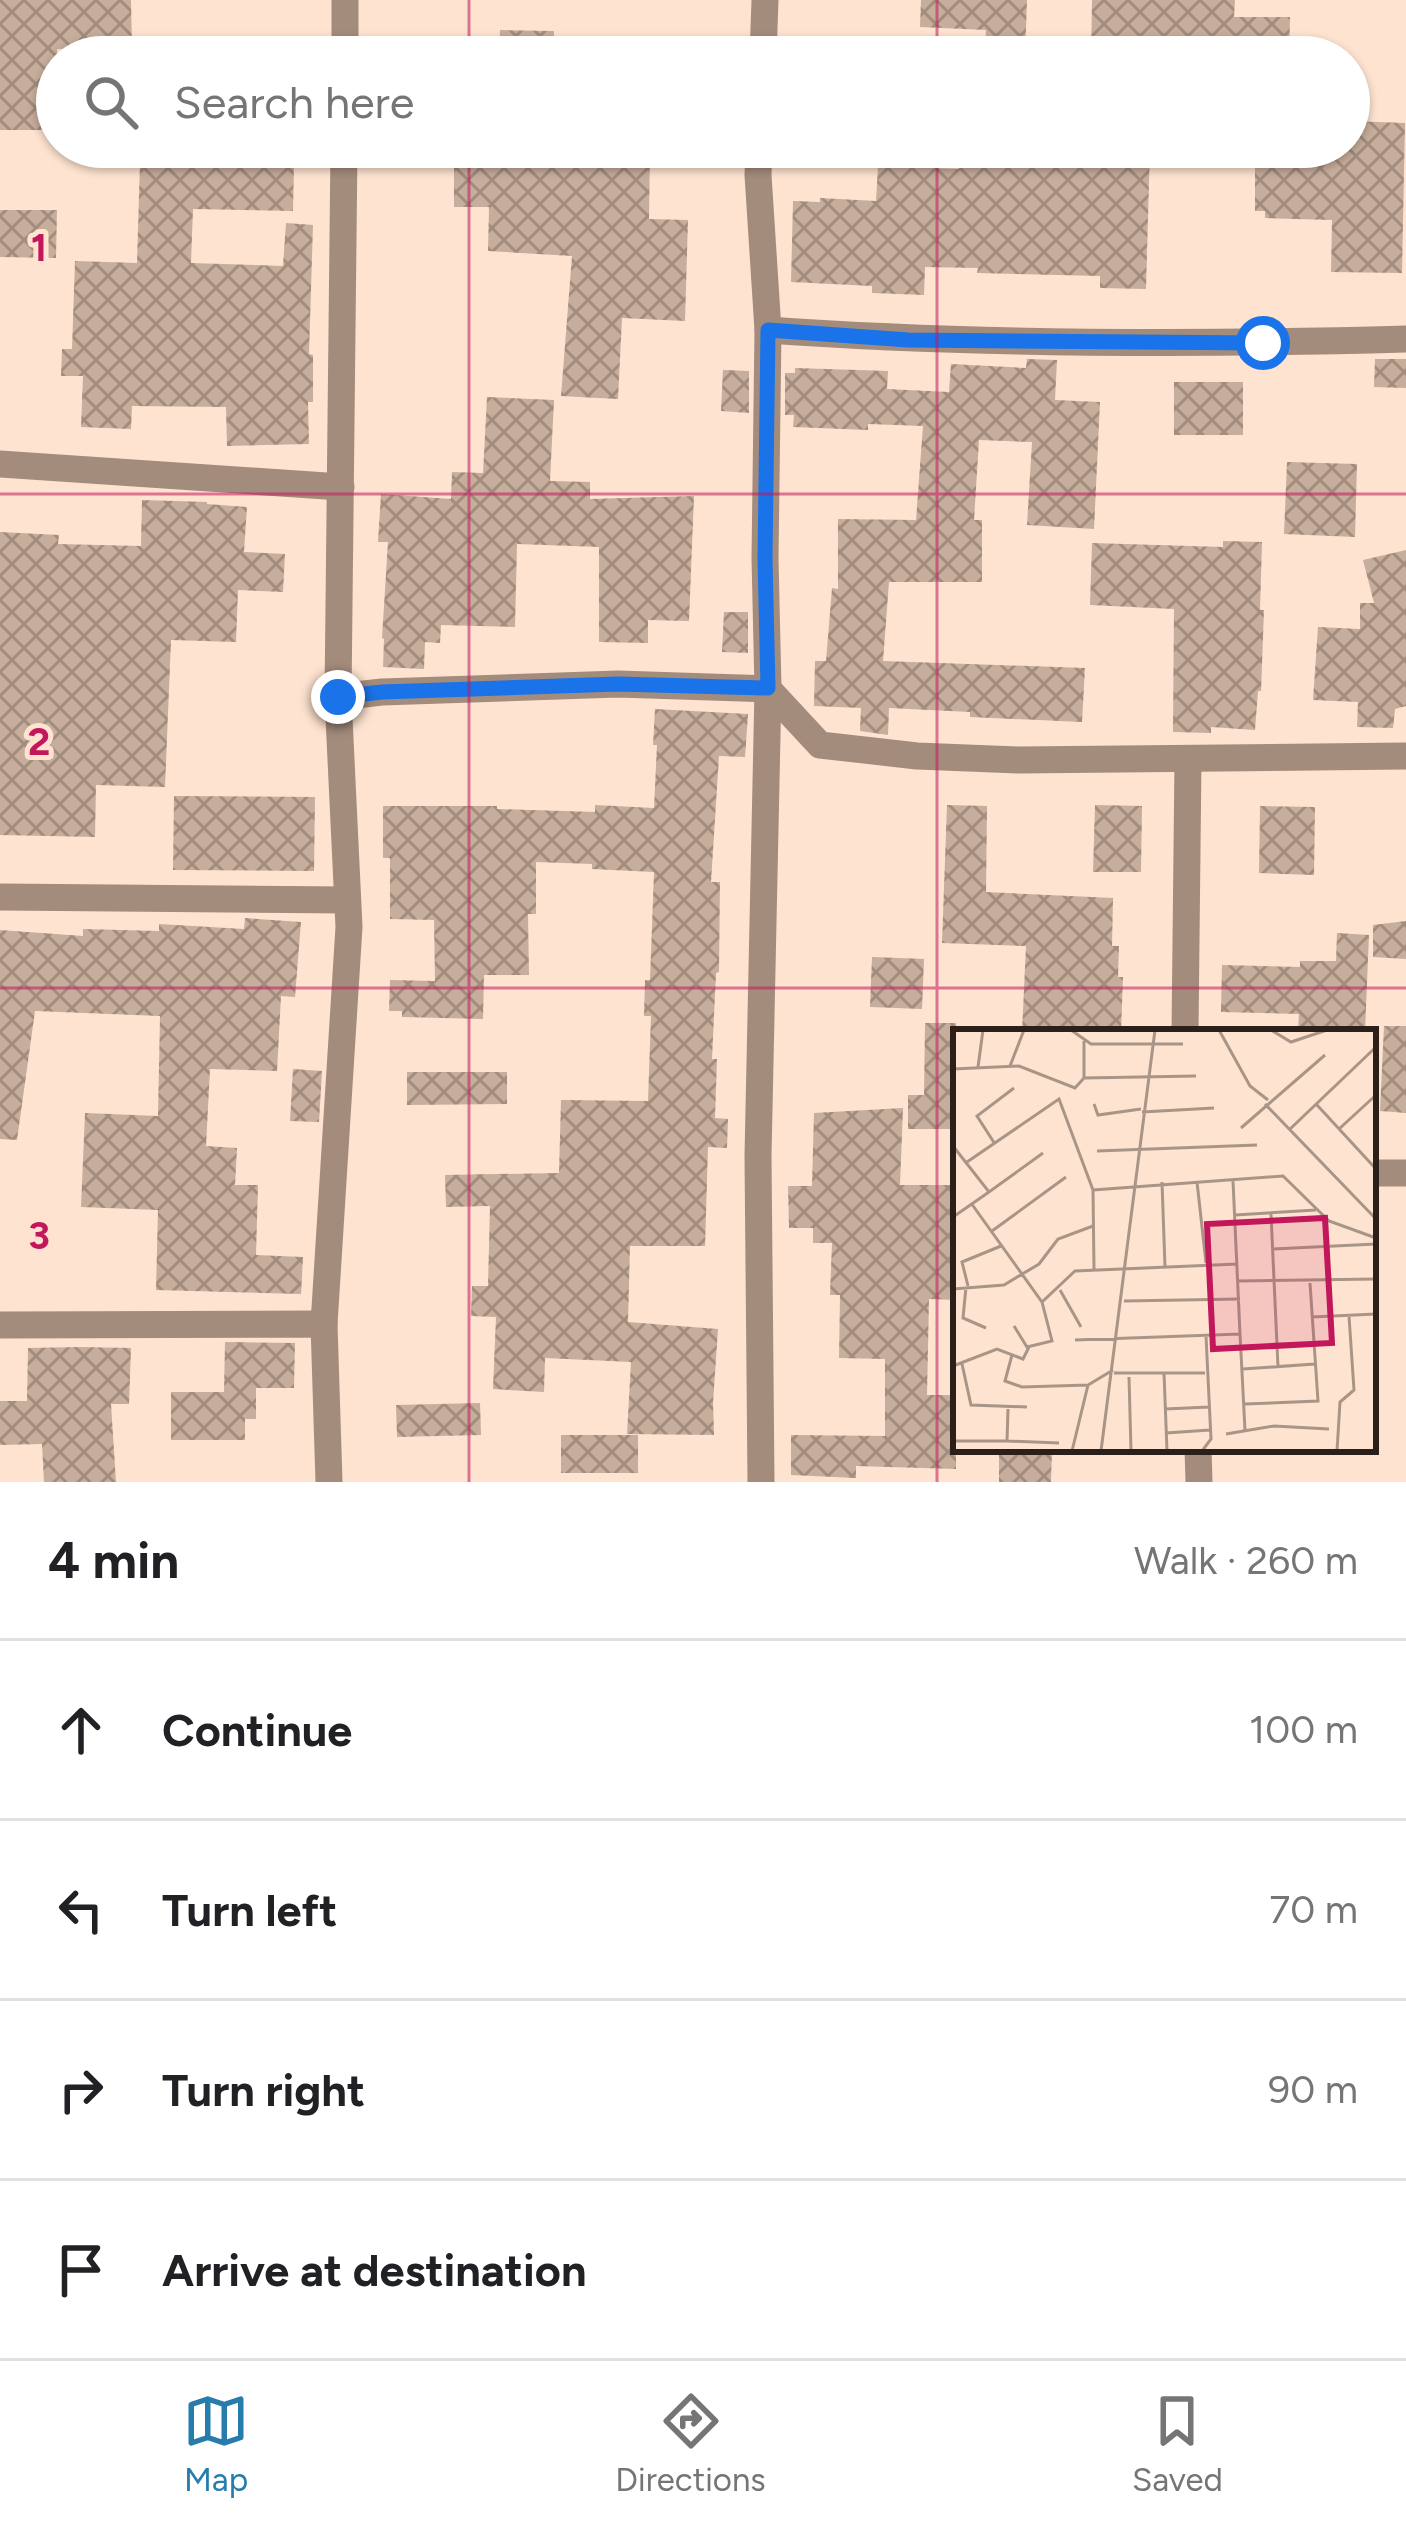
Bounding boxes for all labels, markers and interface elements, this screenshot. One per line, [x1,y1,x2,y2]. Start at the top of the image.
search box [36,36,1370,168]
icon: search [78,69,144,135]
text: Search here [174,75,414,129]
text: 1 [31,224,47,271]
route start [1236,316,1290,370]
route end [311,670,365,724]
text: 2 [28,718,50,765]
inset map [953,1029,1376,1452]
text: 3 [28,1212,50,1259]
text: 4 min [48,1530,179,1591]
text: Walk · 260 m [1134,1537,1358,1584]
icon: ahead [48,1697,114,1763]
text: Continue [162,1703,352,1757]
text: 100 m [1249,1706,1358,1753]
icon: left [48,1877,114,1943]
text: Turn left [162,1883,337,1937]
text: 70 m [1269,1886,1358,1933]
icon: right [48,2057,114,2123]
text: Turn right [162,2063,365,2117]
text: 90 m [1268,2066,1358,2113]
icon: arrive [48,2237,114,2303]
text: Arrive at destination [162,2243,586,2297]
tab: Map [183,2388,249,2499]
tab: Directions [615,2388,766,2499]
tab: Saved [1132,2388,1223,2499]

